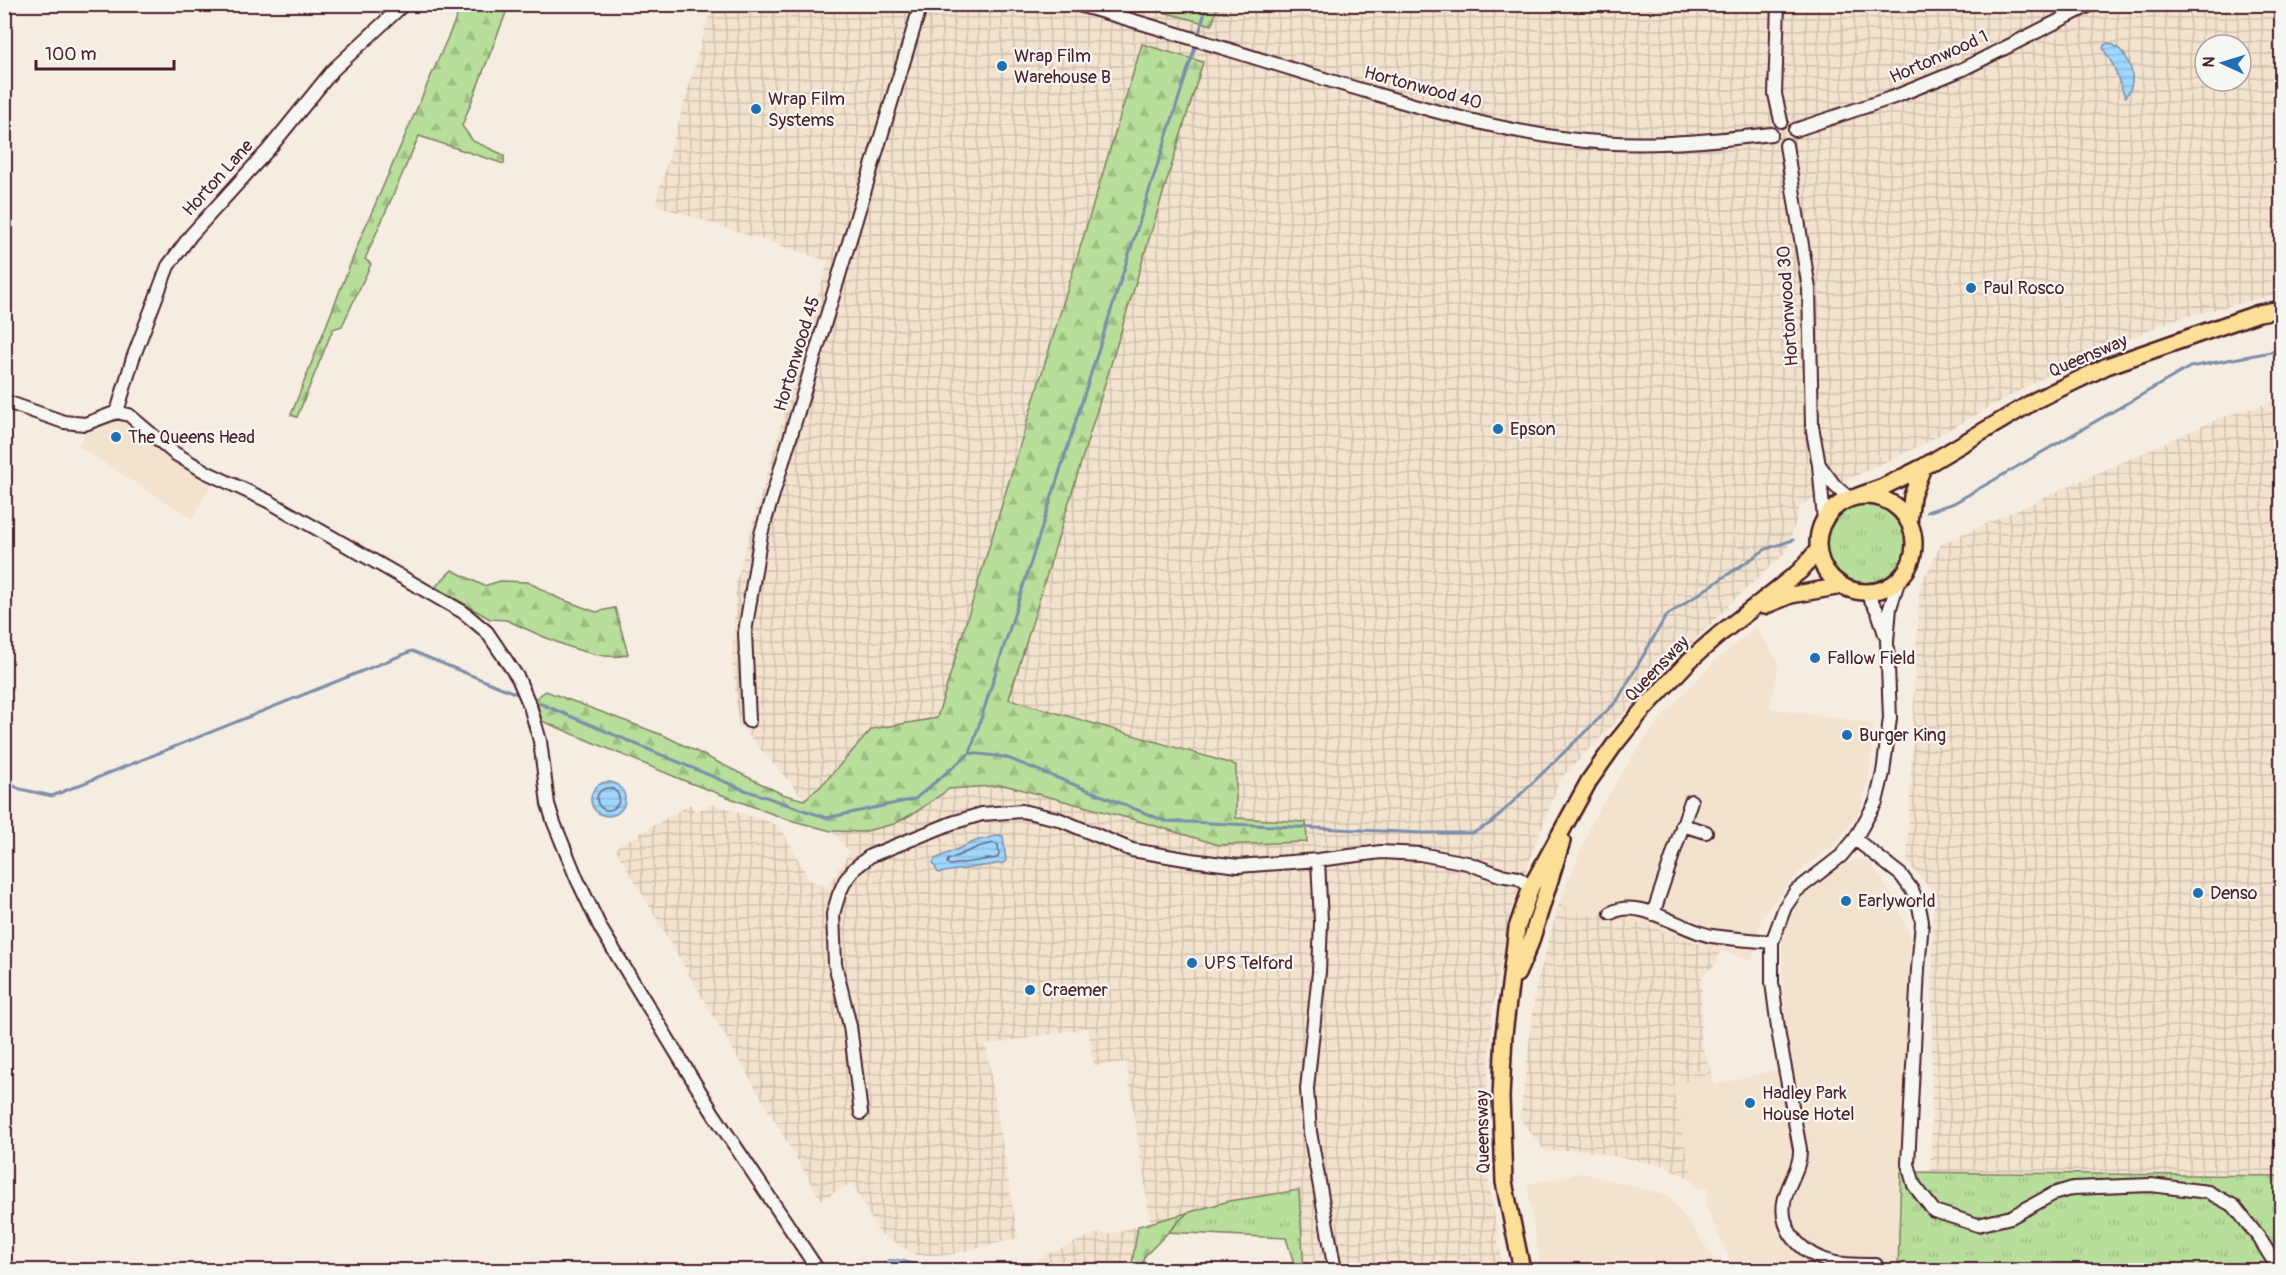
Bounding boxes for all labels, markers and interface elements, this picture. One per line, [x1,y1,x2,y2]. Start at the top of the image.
street label: Hortonwood 1 [1886,25,1992,89]
scale bar [36,33,174,71]
north arrow [2193,33,2253,93]
text: 100 m [45,43,97,66]
place label: Wrap Film Warehouse B [1014,45,1111,89]
text: N [2199,56,2219,68]
marker: Wrap Film Warehouse B [995,59,1009,73]
street label: Hortonwood 40 [1361,61,1485,115]
place label: Wrap Film Systems [768,88,845,132]
marker: Wrap Film Systems [749,102,763,116]
street label: Horton Lane [178,135,259,221]
street label: Hortonwood 30 [1772,245,1804,367]
place label: Paul Rosco [1983,277,2065,300]
marker: Paul Rosco [1964,281,1978,295]
street label: Hortonwood 45 [769,294,825,414]
street label: Queensway [2045,329,2131,383]
place label: Epson [1510,418,1556,441]
marker: Epson [1491,422,1505,436]
place label: The Queens Head [128,426,255,449]
marker: The Queens Head [109,430,123,444]
street label: Queensway [1620,631,1694,707]
place label: Fallow Field [1827,647,1915,670]
marker: Fallow Field [1808,651,1822,665]
place label: Burger King [1859,724,1946,747]
marker: Burger King [1840,728,1854,742]
place label: Denso [2210,882,2258,905]
marker: Denso [2191,886,2205,900]
place label: Earlyworld [1858,890,1935,913]
marker: Earlyworld [1839,894,1853,908]
place label: UPS Telford [1204,952,1293,975]
marker: UPS Telford [1185,956,1199,970]
place label: Craemer [1042,979,1108,1002]
marker: Craemer [1023,983,1037,997]
place label: Hadley Park House Hotel [1762,1082,1854,1126]
street label: Queensway [1471,1090,1495,1174]
marker: Hadley Park House Hotel [1743,1096,1757,1110]

